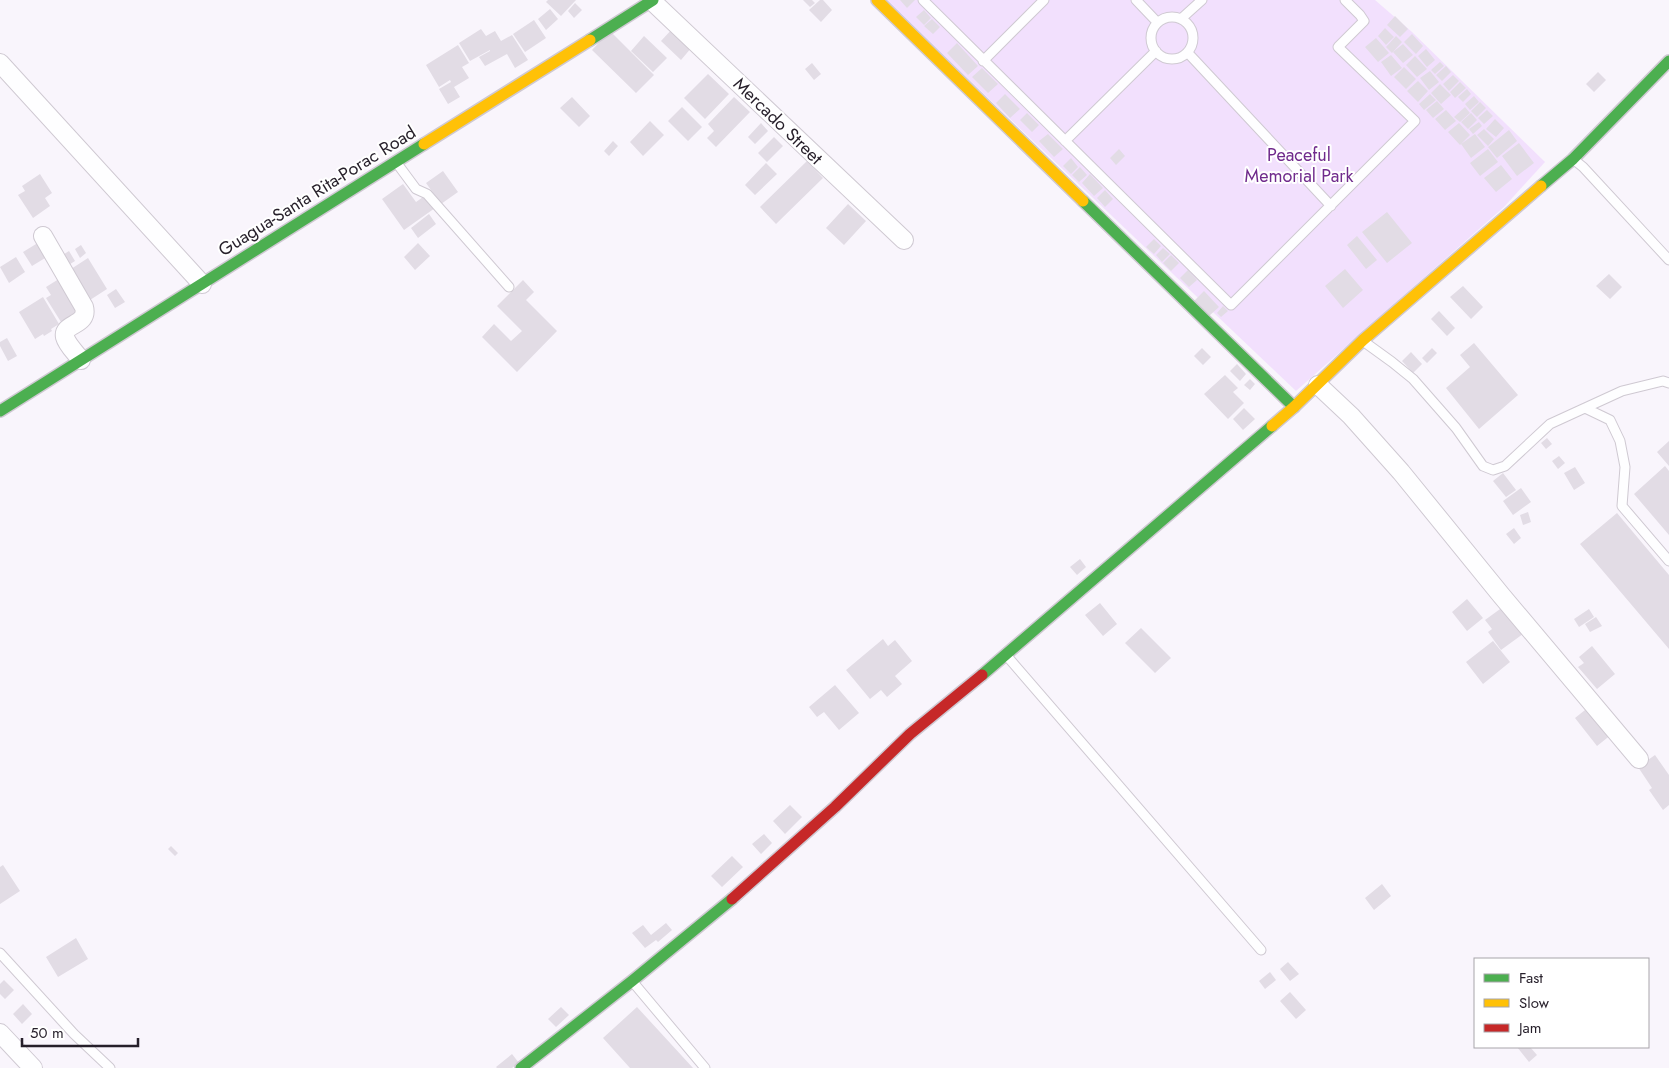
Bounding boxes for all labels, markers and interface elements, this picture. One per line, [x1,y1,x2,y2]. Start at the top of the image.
street label: Mercado Street [727,72,829,171]
street label: Guagua-Santa Rita-Porac Road [213,119,421,263]
park label: Peaceful Memorial Park [1245,142,1353,189]
legend [1474,958,1649,1048]
text: Fast [1519,967,1543,989]
text: Slow [1519,992,1550,1014]
scale bar [22,1016,139,1048]
text: Jam [1517,1017,1542,1039]
text: 50 m [30,1022,64,1044]

